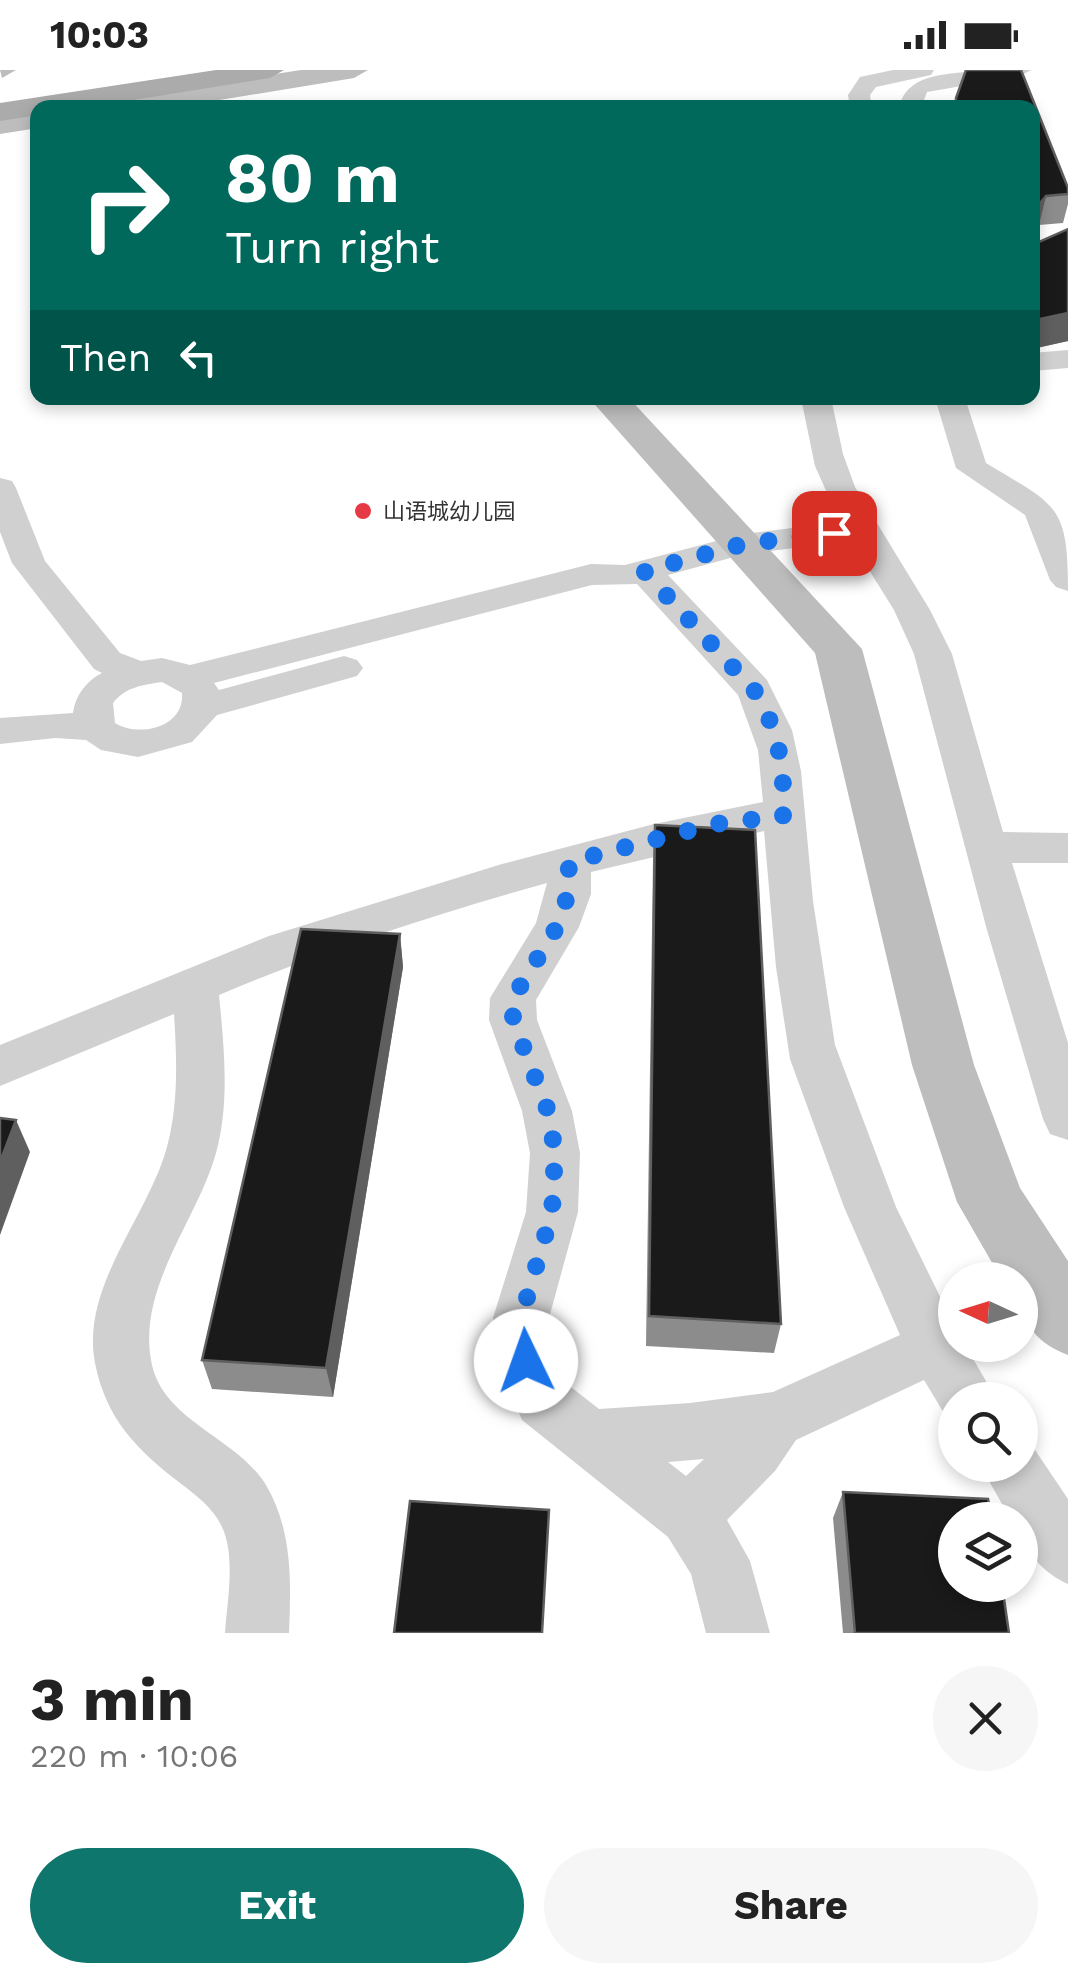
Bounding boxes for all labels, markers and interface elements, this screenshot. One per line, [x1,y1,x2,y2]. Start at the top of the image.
text: 10:03 [50,13,149,57]
text: 80 m [225,137,400,219]
icon: right [60,140,190,270]
text: Turn right [225,221,439,274]
icon: left [171,330,226,385]
text: Then [60,336,151,380]
pin [792,491,877,576]
place label: 山语城幼儿园 [383,499,515,524]
marker: 山语城幼儿园 [352,500,374,522]
icon: arrive [807,506,862,561]
north arrow [938,1262,1038,1362]
map controls [938,1262,1038,1602]
position arrow [474,1309,578,1413]
button: search [938,1382,1038,1482]
button: layers [938,1502,1038,1602]
text: 3 min [30,1664,194,1735]
button: close [933,1666,1038,1771]
text: 220 m · 10:06 [30,1737,238,1775]
button: Exit [30,1848,524,1963]
button: Share [544,1848,1038,1963]

